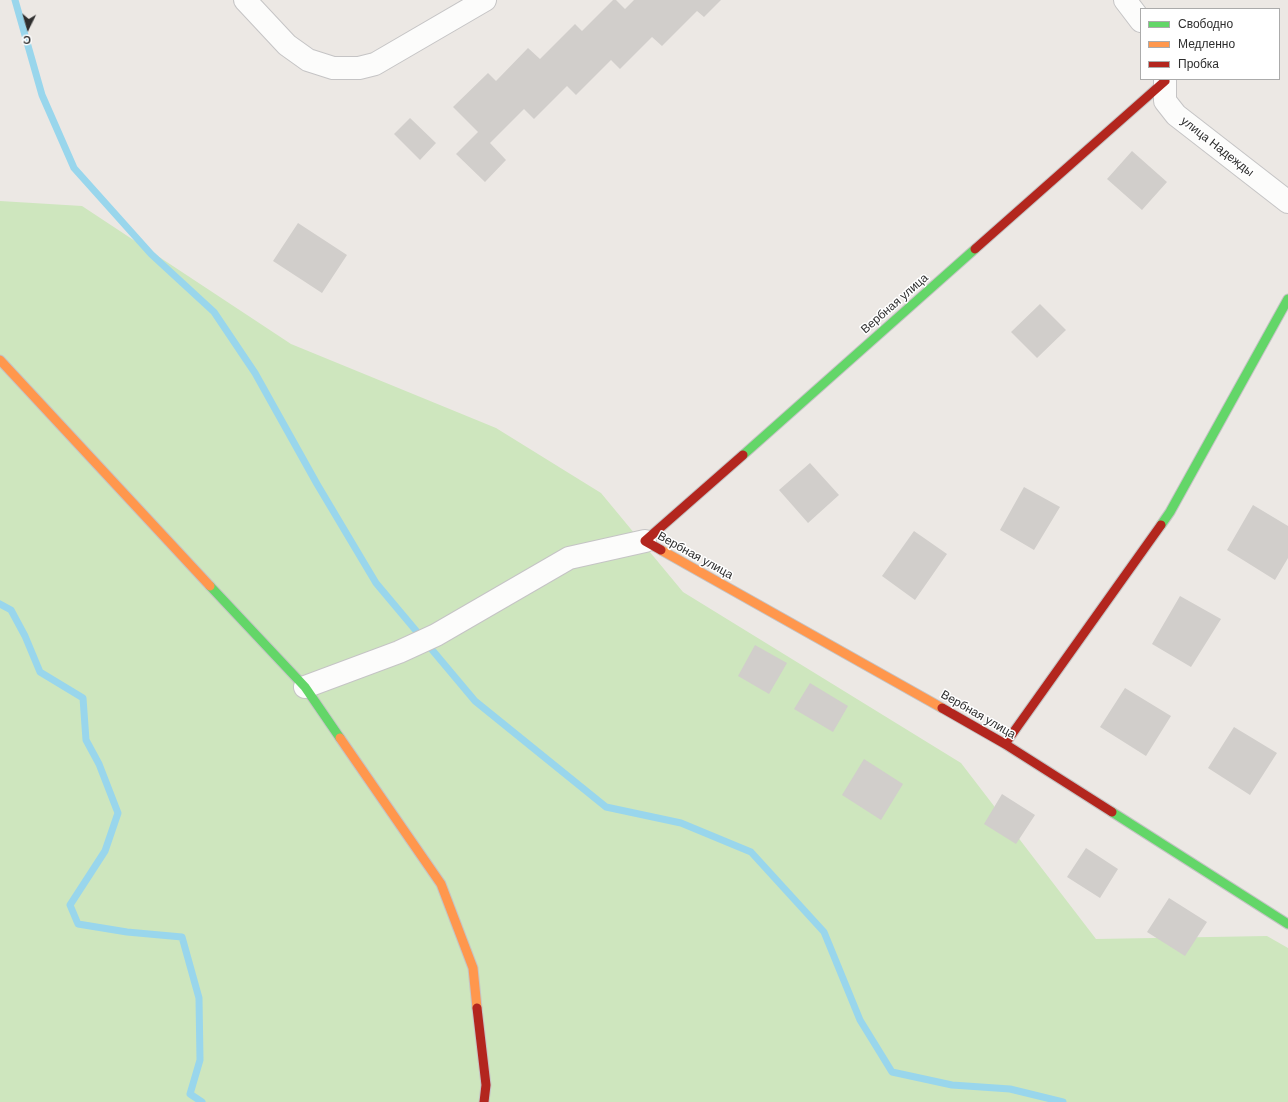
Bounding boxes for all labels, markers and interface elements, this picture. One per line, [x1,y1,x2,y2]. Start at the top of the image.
north arrow [8,8,48,48]
legend [1140,8,1280,80]
text: Свободно [1178,16,1233,32]
text: С [22,33,32,47]
text: Медленно [1178,36,1235,52]
text: Пробка [1178,56,1219,72]
street label: улица Надежды [1178,114,1256,180]
street label: Вербная улица [859,271,931,337]
street label: Вербная улица [655,529,735,583]
street label: Вербная улица [938,688,1018,742]

